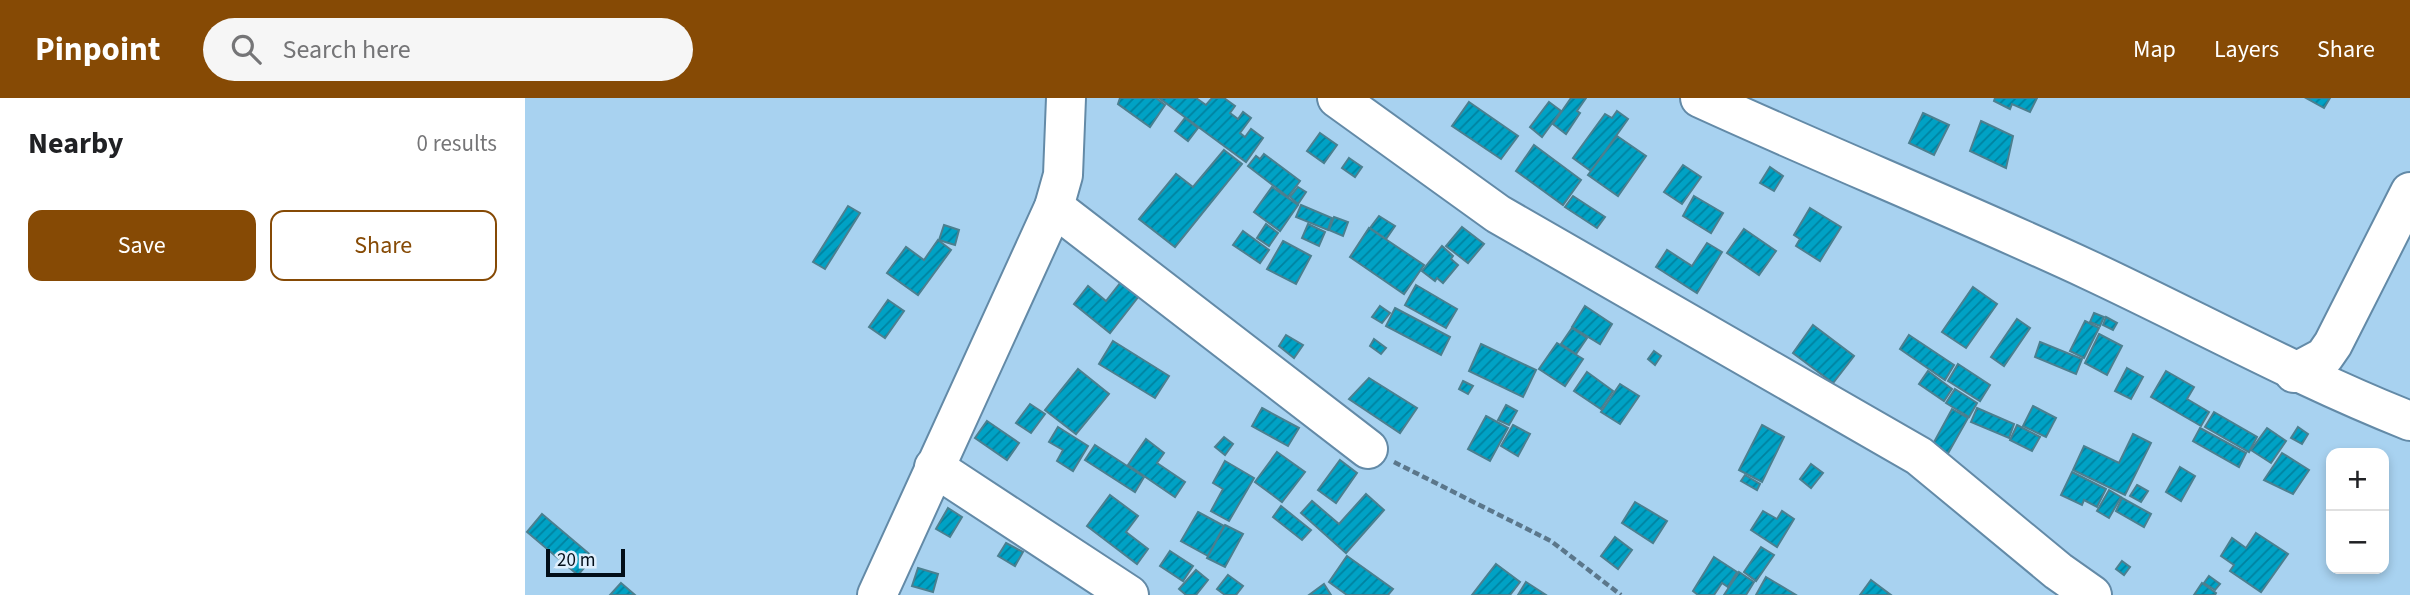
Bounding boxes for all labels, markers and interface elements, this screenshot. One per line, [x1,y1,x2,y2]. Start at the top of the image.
search box [203,18,693,81]
text: Pinpoint [35,26,161,73]
icon: search [227,30,265,68]
text: Search here [283,31,411,68]
text: Map [2133,32,2176,67]
text: Layers [2214,32,2279,67]
text: Share [2317,32,2375,67]
text: Nearby [28,122,123,165]
text: 0 results [417,127,497,160]
button: Save [28,210,256,281]
button: Share [270,210,497,281]
map controls [2326,448,2389,574]
button: + [2326,448,2389,511]
button: − [2326,511,2389,574]
scale bar [546,546,625,578]
text: 20 m [557,547,595,574]

